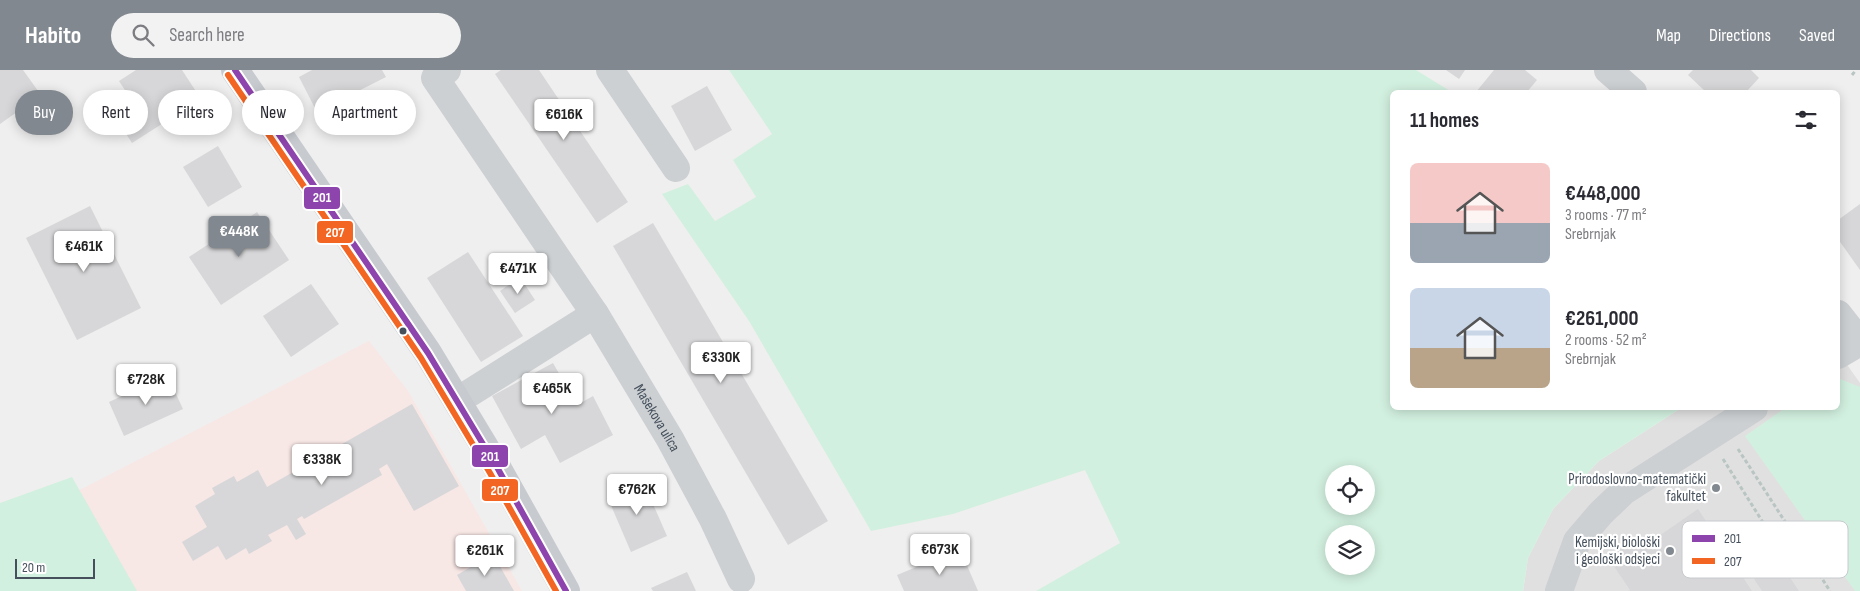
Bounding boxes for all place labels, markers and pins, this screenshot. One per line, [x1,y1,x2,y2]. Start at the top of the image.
pin: €616K [529,98,599,141]
pin: €448K [204,216,274,258]
pin: €461K [49,230,119,273]
pin: €471K [483,252,553,295]
unlabelled marker [398,326,408,336]
pin: €330K [686,342,756,384]
pin: €728K [111,364,181,406]
pin: €465K [517,372,587,415]
pin: €338K [287,444,357,486]
place label: Prirodoslovno-matematički fakultet [1568,470,1706,506]
pin: €762K [602,474,672,516]
marker: Prirodoslovno-matematički fakultet [1710,482,1722,494]
place label: Kemijski, biološki i geološki odsjeci [1575,533,1660,569]
pin: €261K [450,534,520,577]
pin: €673K [905,534,975,576]
marker: Kemijski, biološki i geološki odsjeci [1664,545,1676,557]

